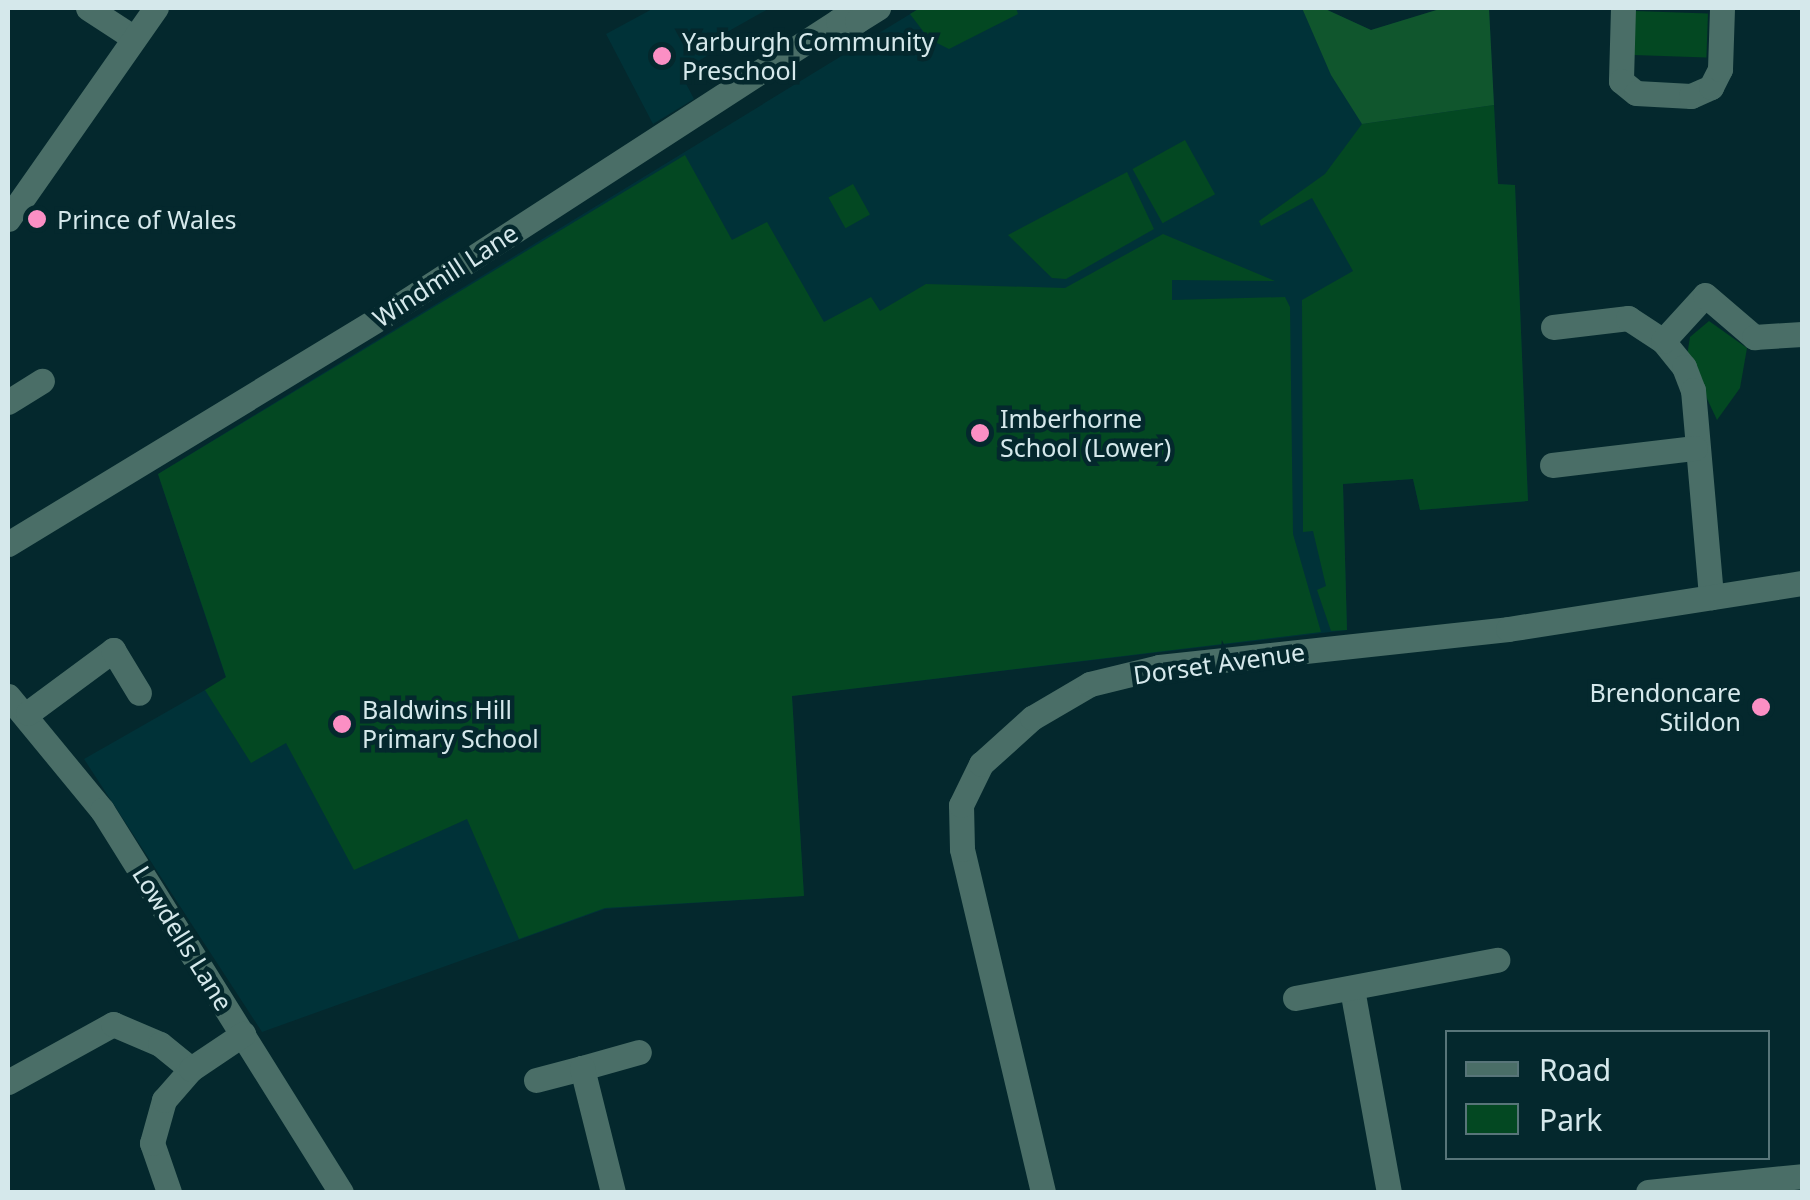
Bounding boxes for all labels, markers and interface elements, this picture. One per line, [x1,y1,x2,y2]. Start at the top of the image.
place label: Yarburgh Community Preschool [682,27,934,86]
marker: Yarburgh Community Preschool [651,45,673,67]
place label: Prince of Wales [57,204,236,234]
marker: Prince of Wales [26,208,48,230]
street label: Windmill Lane [367,217,523,333]
place label: Imberhorne School (Lower) [1000,404,1171,463]
marker: Imberhorne School (Lower) [969,422,991,444]
street label: Dorset Avenue [1131,636,1307,690]
place label: Brendoncare Stildon [1589,678,1741,737]
place label: Baldwins Hill Primary School [362,695,539,754]
marker: Brendoncare Stildon [1750,696,1772,718]
marker: Baldwins Hill Primary School [331,713,353,735]
street label: Lowdells Lane [127,860,239,1016]
legend [1445,1030,1770,1160]
text: Road [1539,1049,1611,1090]
text: Park [1539,1099,1602,1140]

